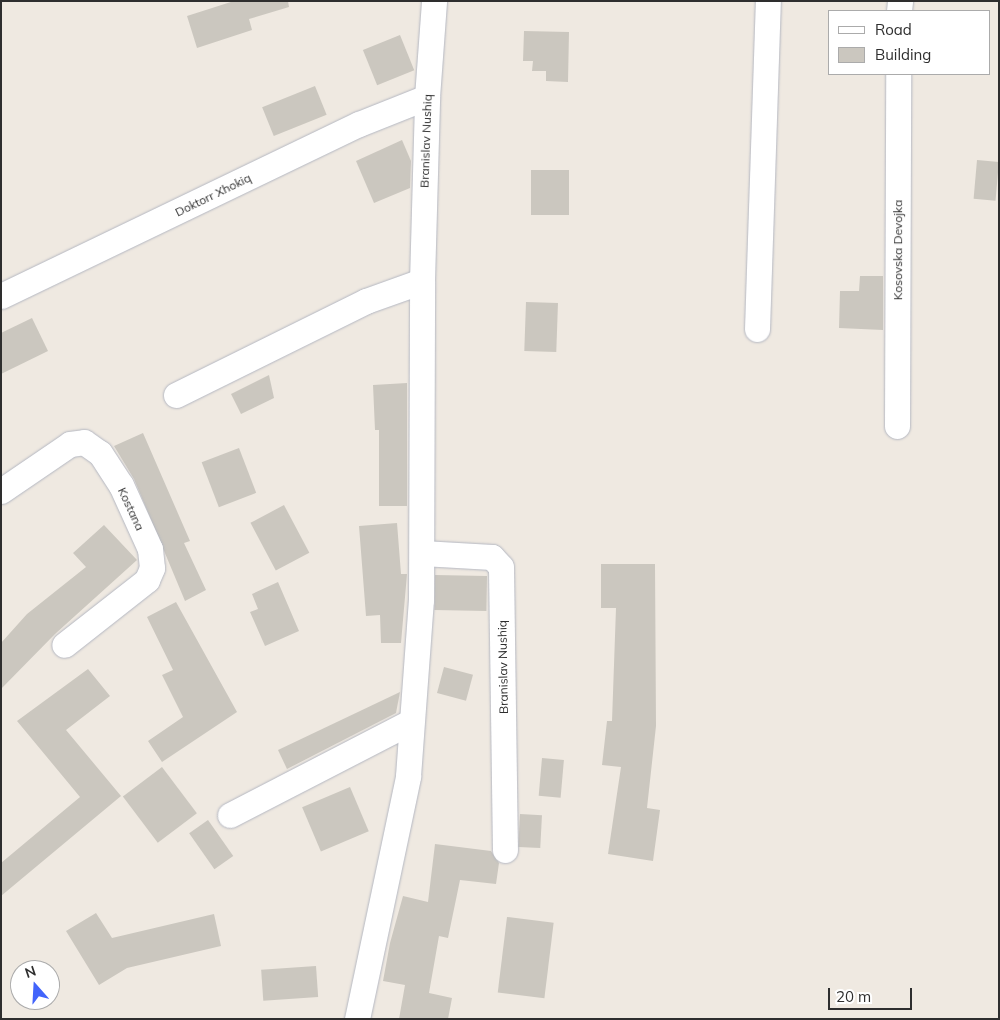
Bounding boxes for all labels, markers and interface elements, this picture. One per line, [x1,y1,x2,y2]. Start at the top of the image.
legend [828,10,990,75]
text: Road [875,20,912,39]
text: Building [875,45,931,64]
street label: Branislav Nushiq [417,94,435,188]
street label: Doktorr Xhokiq [173,170,253,220]
street label: Kosovska Devojka [891,200,905,300]
street label: Kostana [115,485,147,533]
street label: Branislav Nushiq [495,620,511,714]
north arrow [10,960,60,1010]
text: N [23,962,38,982]
scale bar [830,978,914,1010]
text: 20 m [836,987,871,1006]

